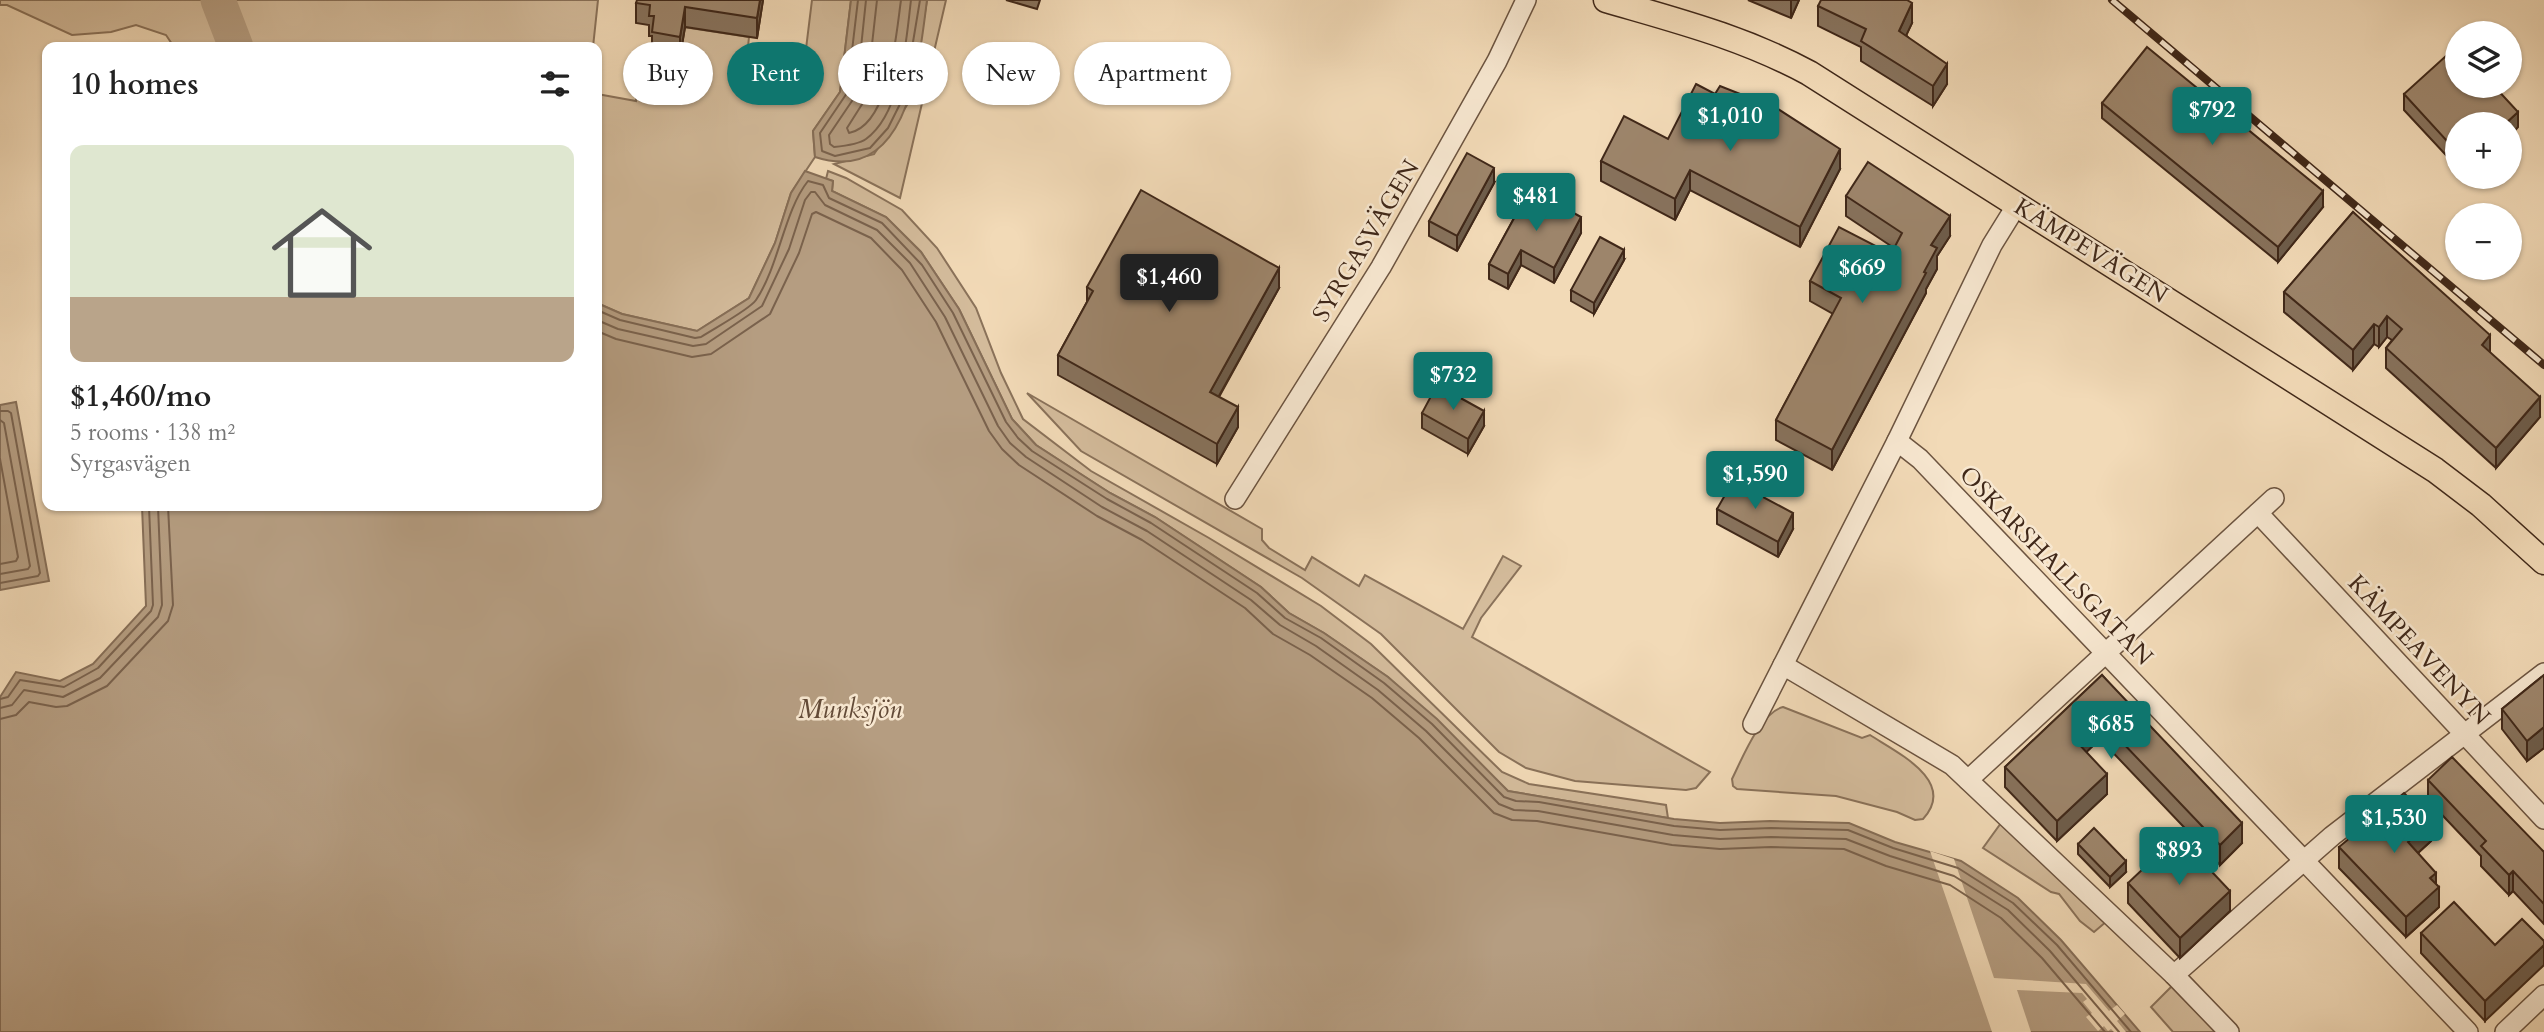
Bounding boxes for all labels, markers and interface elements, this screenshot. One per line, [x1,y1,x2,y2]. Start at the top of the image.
map controls [2445,21,2522,280]
button: layers [2445,21,2522,98]
chip: Buy [623,42,713,105]
chip: Rent [727,42,824,105]
chip: Filters [838,42,948,105]
chip: New [962,42,1060,105]
chip: Apartment [1074,42,1231,105]
text: 10 homes [70,64,199,105]
icon: filters [536,65,574,103]
pin: $792 [2171,88,2253,147]
pin: $1,010 [1673,94,1787,153]
text: $792 [2188,94,2236,125]
text: $1,010 [1697,100,1763,131]
button: + [2445,112,2522,189]
street label: SYRGASVÄGEN [1305,153,1428,328]
pin: $481 [1495,174,1577,233]
text: $481 [1512,180,1560,211]
icon: home [259,190,385,316]
street label: KÄMPEVÄGEN [2008,190,2175,312]
button: − [2445,203,2522,280]
pin: $669 [1821,246,1903,305]
text: $669 [1838,252,1886,283]
pin: $1,460 [1112,254,1226,314]
text: $1,460 [1136,261,1202,292]
pin: $732 [1412,352,1494,412]
text: $732 [1429,359,1477,390]
text: $1,460/mo [70,376,211,417]
text: 5 rooms · 138 m² [70,417,235,448]
text: Syrgasvägen [70,448,191,479]
pin: $1,590 [1698,452,1812,511]
text: $1,590 [1722,458,1788,489]
street label: OSKARSHALLSGATAN [1952,459,2161,673]
street label: KÄMPEAVENYN [2340,567,2498,733]
water label: Munksjön [798,692,902,727]
pin: $685 [2070,702,2152,761]
text: $685 [2087,708,2135,739]
pin: $1,530 [2337,796,2451,855]
text: $1,530 [2361,802,2427,833]
pin: $893 [2138,828,2220,887]
text: $893 [2155,834,2203,865]

